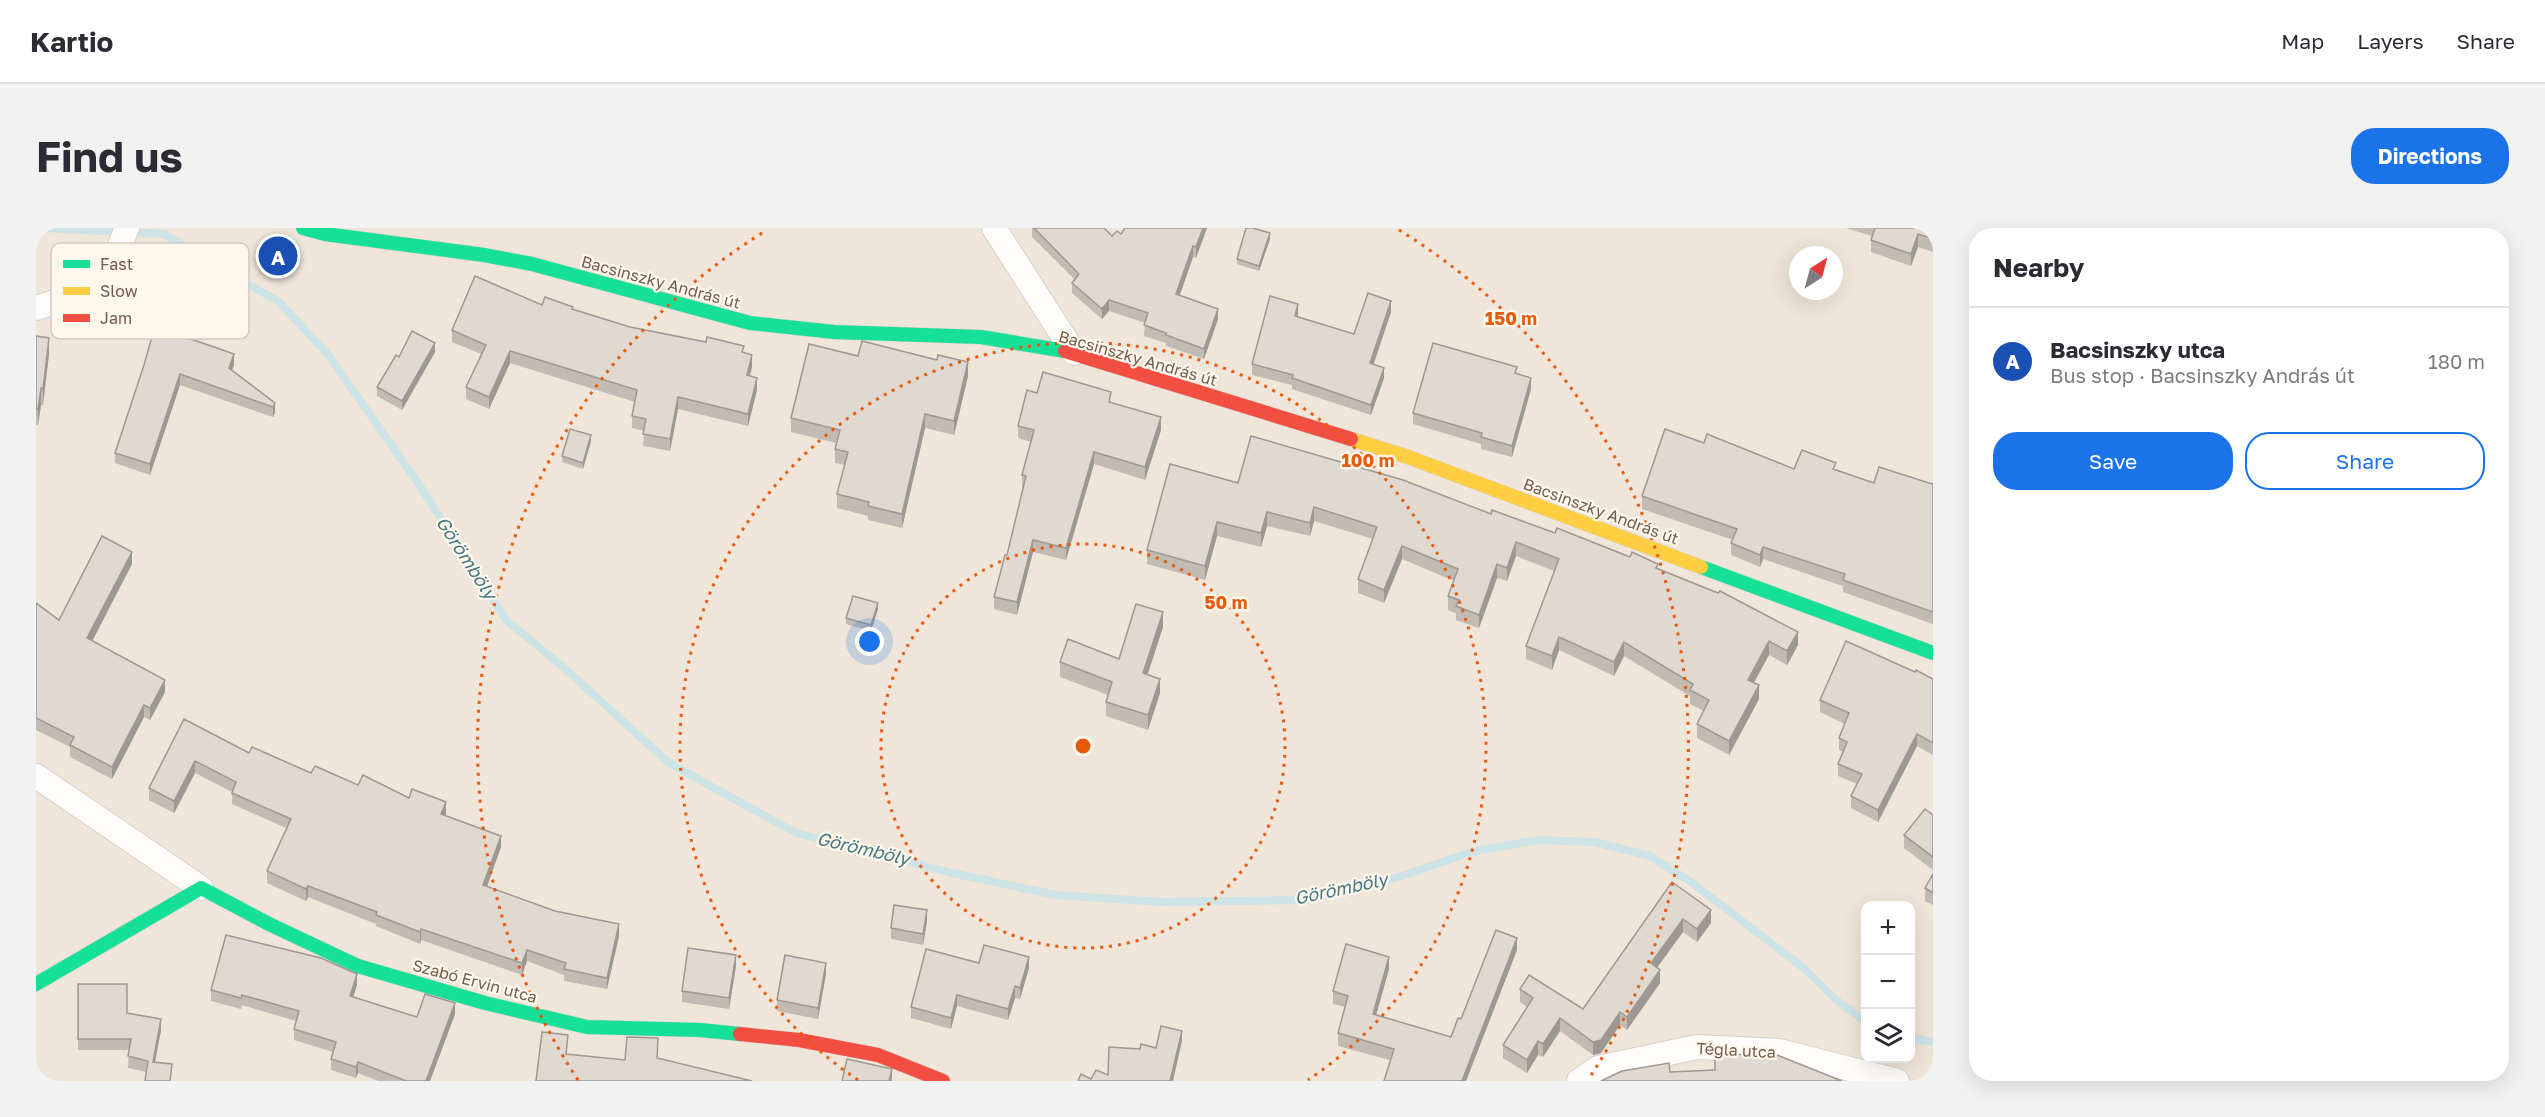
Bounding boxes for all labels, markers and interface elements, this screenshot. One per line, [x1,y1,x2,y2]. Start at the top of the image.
text: Kartio [30,25,113,58]
text: Map [2281,28,2324,54]
text: Layers [2357,28,2424,54]
text: Share [2457,28,2515,54]
button: Directions [2351,128,2509,184]
text: Find us [36,131,183,181]
pin: A [258,234,298,279]
legend [51,243,249,339]
north arrow [1789,246,1843,300]
street label: Bacsinszky András út [579,251,743,313]
text: Nearby [1993,252,2084,283]
text: Fast [100,254,133,274]
text: Slow [100,281,138,301]
text: 150 m [1485,307,1537,329]
text: Jam [100,308,132,328]
street label: Bacsinszky András út [1056,326,1220,390]
text: Bacsinszky utca [2050,336,2225,363]
text: A [2005,349,2020,373]
text: 180 m [2428,349,2485,373]
text: Bus stop · Bacsinszky András út [2050,363,2355,387]
button: Save [1993,432,2233,490]
button: Share [2245,432,2485,490]
text: 100 m [1342,449,1394,471]
street label: Bacsinszky András út [1521,474,1681,548]
water label: Görömböly [432,512,503,605]
text: 50 m [1205,591,1247,613]
your location [855,627,884,656]
centre of rings [1073,736,1093,756]
water label: Görömböly [815,827,915,870]
water label: Görömböly [1292,867,1392,909]
map controls [1861,901,1915,1063]
button: + [1861,901,1915,955]
street label: Szabó Ervin utca [411,955,539,1007]
button: − [1861,955,1915,1009]
button: layers [1861,1009,1915,1063]
street label: Tégla utca [1696,1038,1776,1062]

